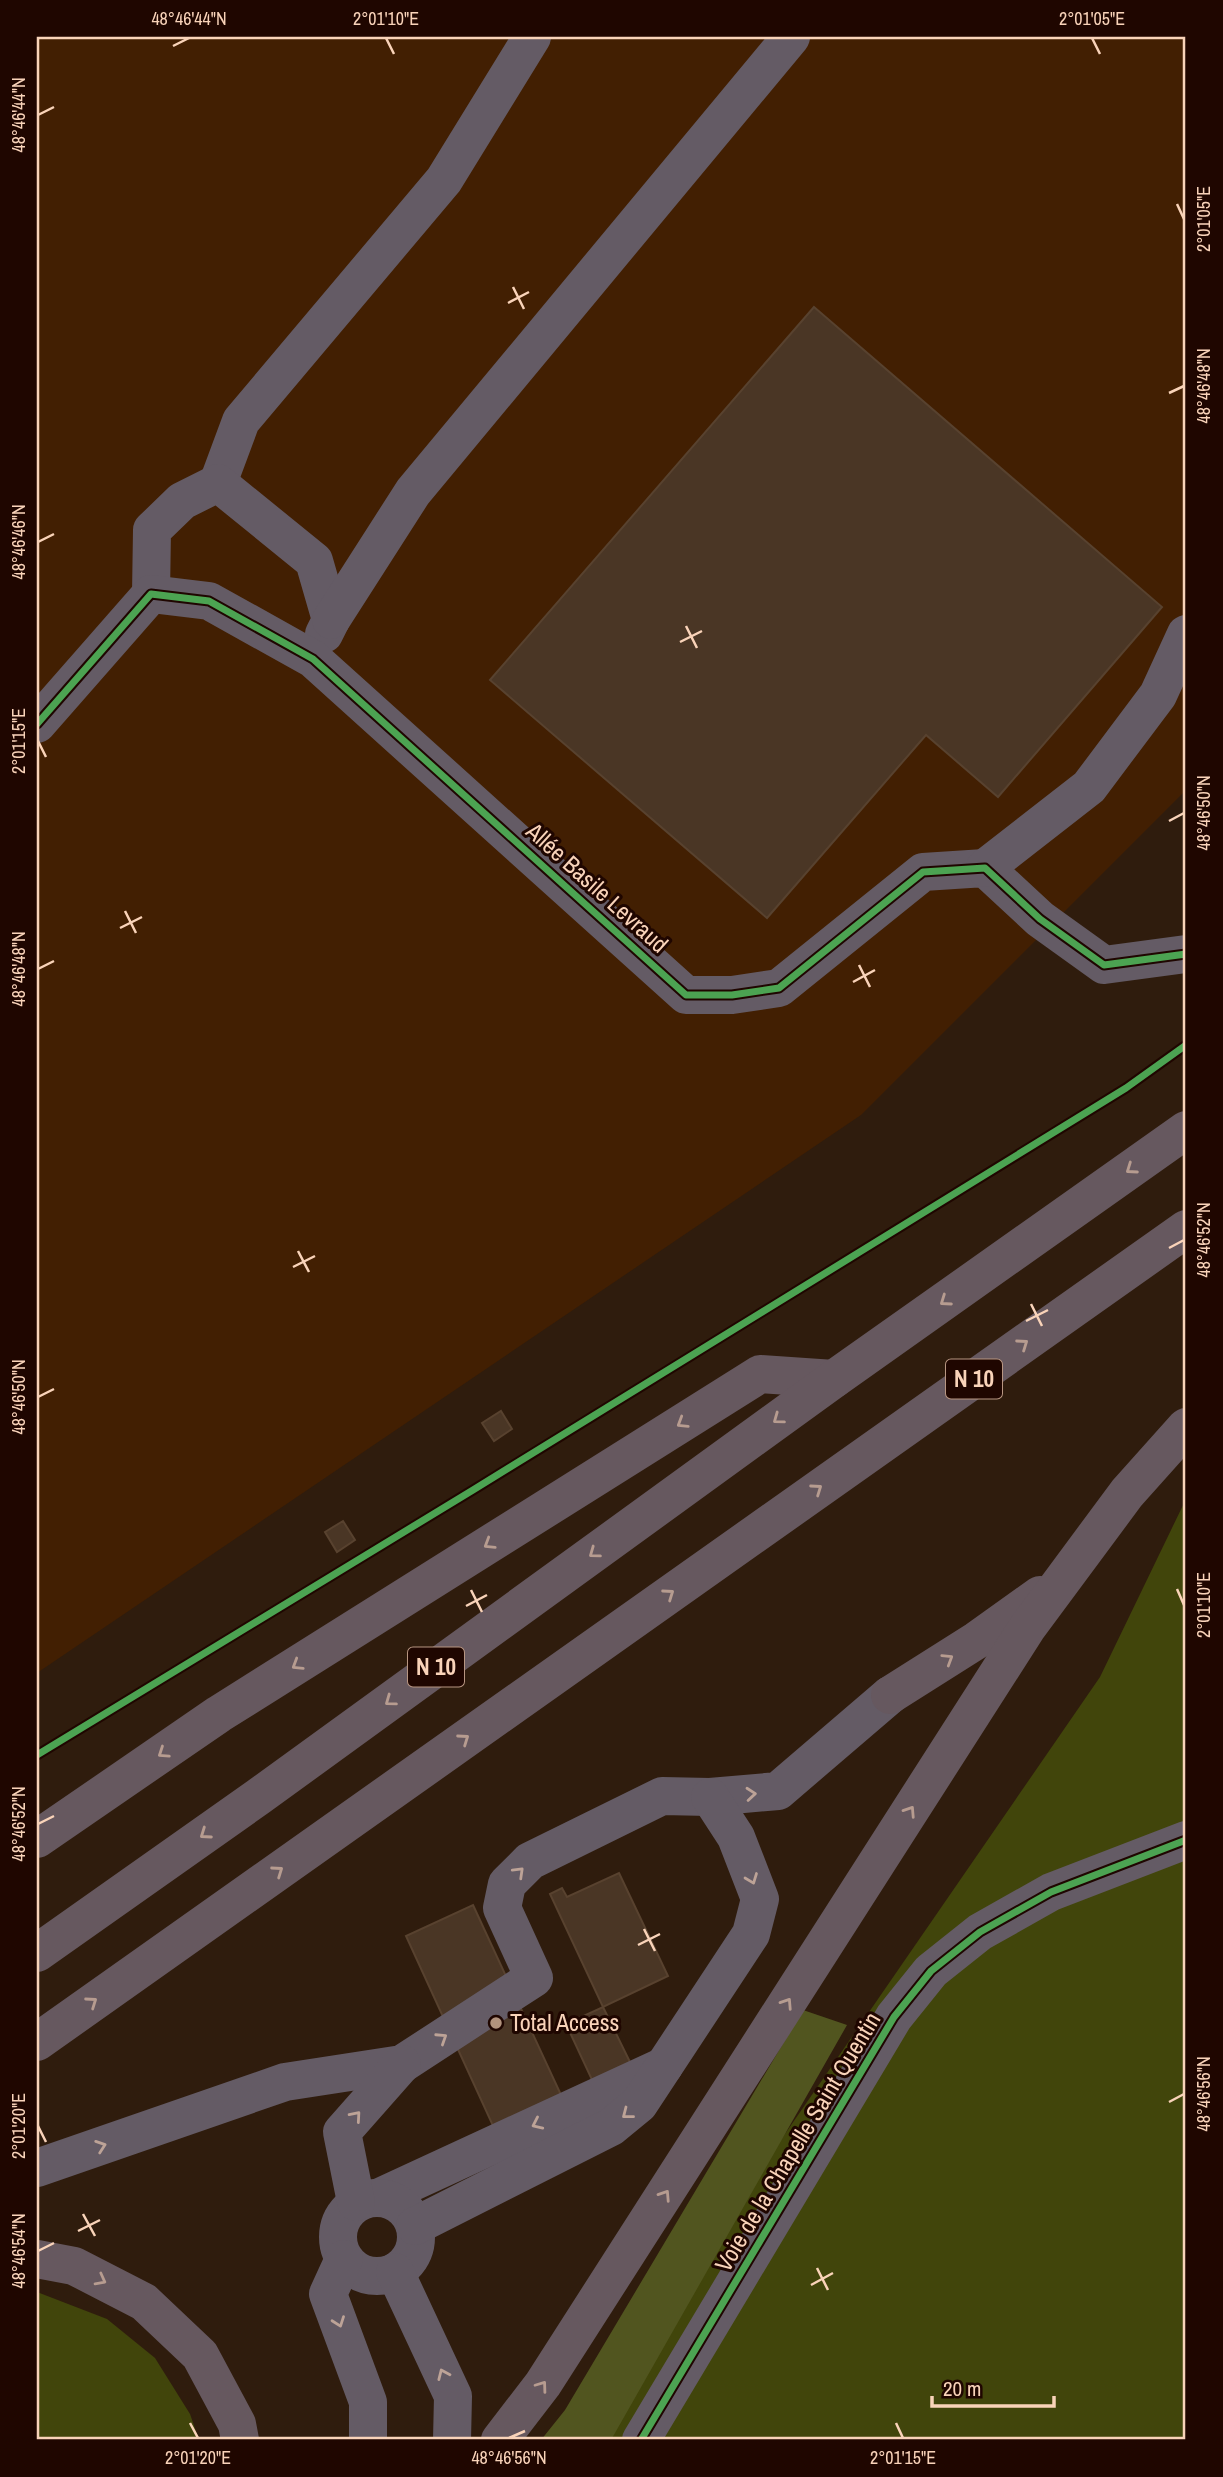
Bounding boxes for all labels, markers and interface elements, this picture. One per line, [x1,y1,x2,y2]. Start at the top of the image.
text: 48°46'44"N [151,6,227,31]
text: 2°01'10"E [353,6,419,31]
text: 2°01'05"E [1059,6,1125,31]
text: 48°46'44"N [6,77,31,153]
text: 2°01'05"E [1191,186,1216,252]
text: 48°46'48"N [1191,348,1216,424]
text: 48°46'46"N [6,504,31,580]
text: 2°01'15"E [6,708,31,774]
text: 48°46'50"N [1191,775,1216,851]
street label: Allée Basile Levraud [519,814,675,960]
text: 48°46'48"N [6,931,31,1007]
one-way arrow [1126,1161,1139,1174]
text: 48°46'52"N [1191,1202,1216,1278]
one-way arrow [940,1293,953,1305]
one-way arrow [1015,1340,1028,1352]
text: 48°46'50"N [6,1359,31,1435]
road number: N 10 [946,1360,1002,1398]
one-way arrow [773,1411,786,1424]
one-way arrow [676,1415,689,1428]
one-way arrow [809,1485,822,1497]
one-way arrow [484,1536,497,1549]
one-way arrow [589,1545,602,1557]
text: 2°01'10"E [1191,1572,1216,1638]
one-way arrow [661,1590,674,1602]
road number: N 10 [408,1648,464,1686]
one-way arrow [940,1654,953,1667]
one-way arrow [291,1657,304,1670]
one-way arrow [385,1693,398,1705]
one-way arrow [456,1735,469,1748]
one-way arrow [157,1745,170,1758]
text: 48°46'52"N [6,1786,31,1862]
one-way arrow [746,1787,757,1802]
one-way arrow [902,1806,915,1819]
one-way arrow [200,1826,213,1838]
one-way arrow [270,1867,283,1879]
one-way arrow [511,1867,524,1880]
one-way arrow [744,1872,758,1884]
one-way arrow [85,1997,98,2010]
one-way arrow [779,1998,792,2011]
place label: Total Access [510,2006,619,2038]
street label: Voie de la Chapelle Saint Quentin [707,2006,888,2277]
marker: Total Access [488,2015,504,2031]
one-way arrow [435,2033,448,2046]
text: 48°46'56"N [1191,2056,1216,2132]
text: 2°01'20"E [6,2093,31,2159]
one-way arrow [623,2105,635,2118]
one-way arrow [348,2112,360,2125]
one-way arrow [532,2116,544,2130]
one-way arrow [95,2140,107,2154]
one-way arrow [656,2189,669,2202]
text: 48°46'54"N [6,2213,31,2289]
one-way arrow [94,2272,106,2285]
one-way arrow [330,2316,344,2328]
scale bar [932,2365,1055,2409]
one-way arrow [437,2369,451,2381]
text: 20 m [943,2374,981,2403]
one-way arrow [533,2381,546,2394]
text: 2°01'20"E [165,2445,231,2470]
text: 48°46'56"N [471,2445,547,2470]
text: 2°01'15"E [870,2445,936,2470]

